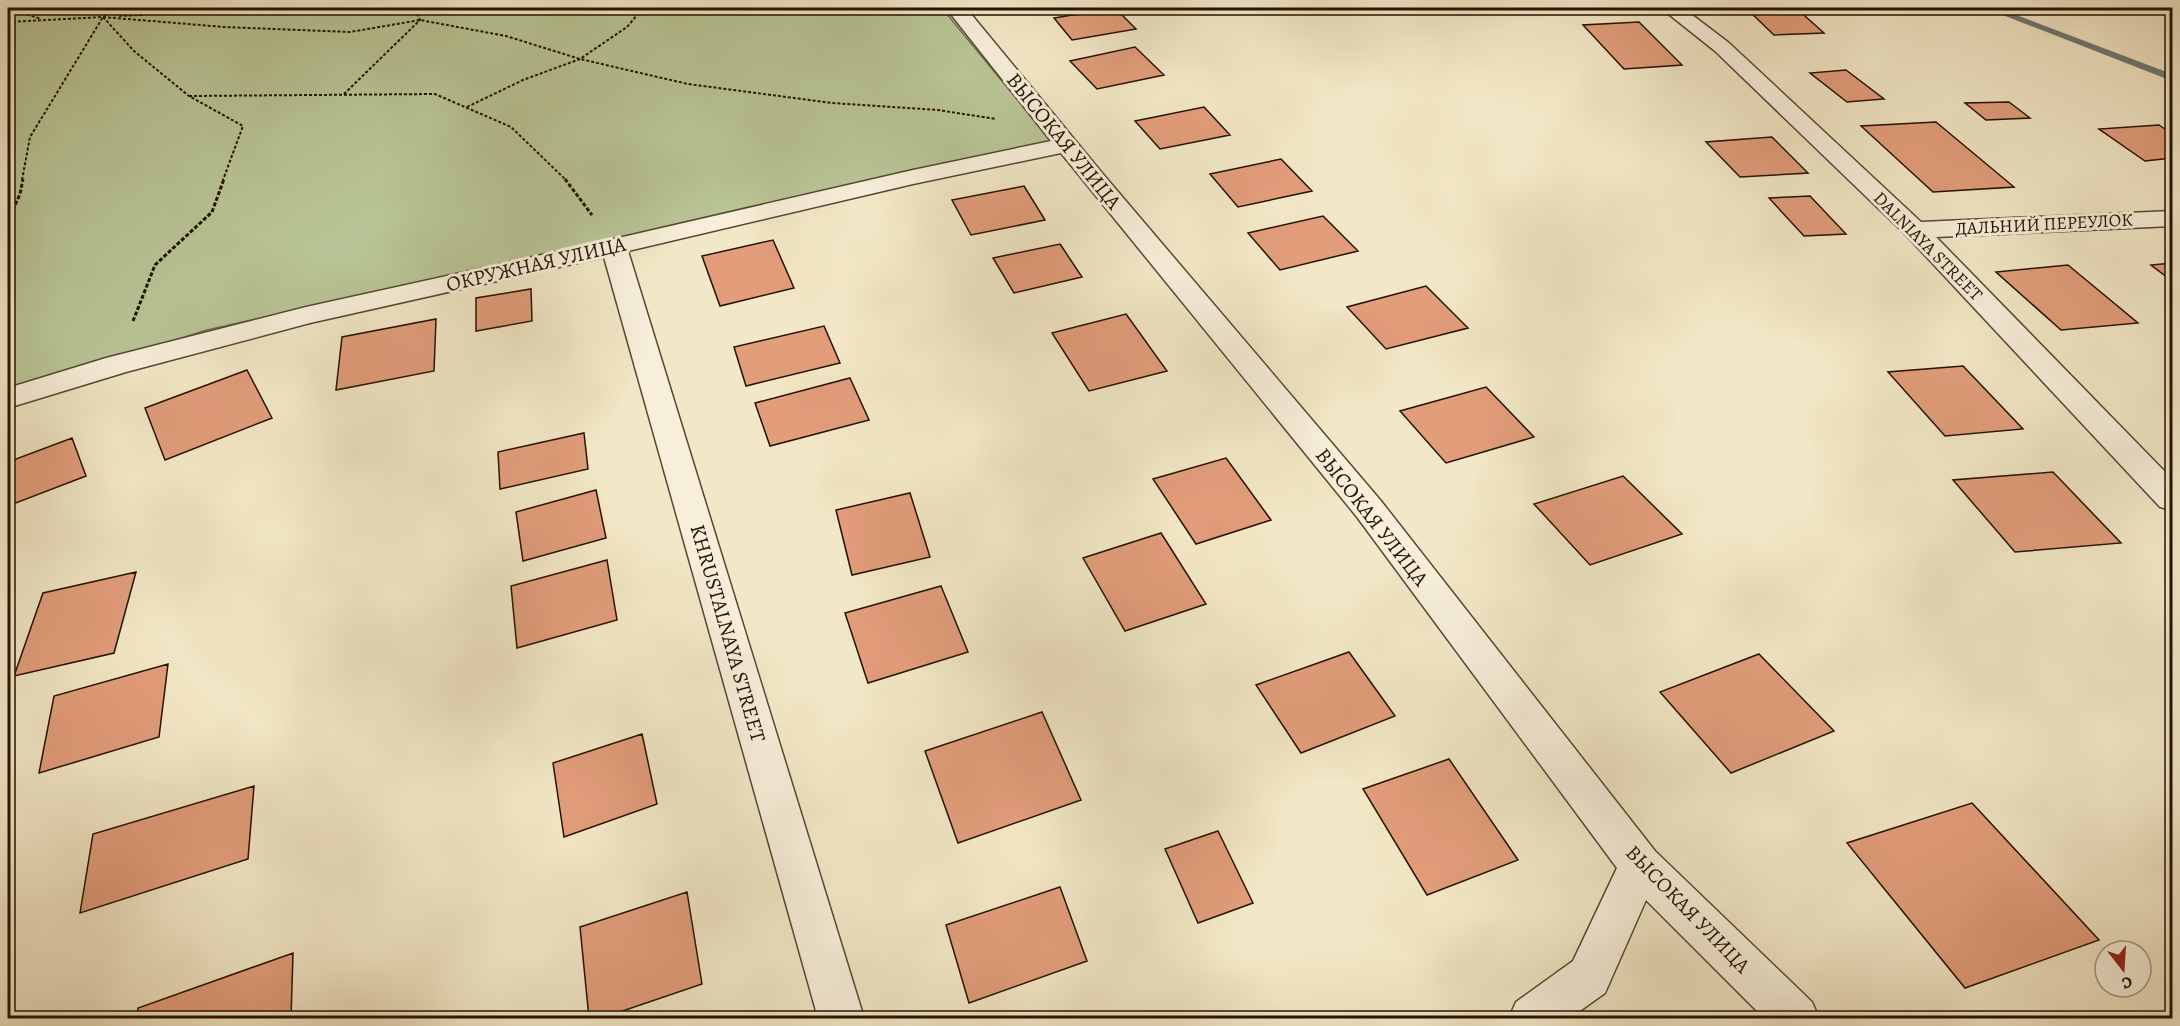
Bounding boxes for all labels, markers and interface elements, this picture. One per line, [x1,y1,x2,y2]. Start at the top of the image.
street label: ВЫСОКАЯ УЛИЦА [1000,67,1128,216]
street label: DALNIAYA STREET [1868,186,1988,306]
street label: ДАЛЬНИЙ ПЕРЕУЛОК [1955,207,2134,241]
street label: ОКРУЖНАЯ УЛИЦА [443,230,629,298]
street label: ВЫСОКАЯ УЛИЦА [1309,442,1435,592]
street label: KHRUSTALNAYA STREET [684,521,773,746]
street label: ВЫСОКАЯ УЛИЦА [1620,839,1757,980]
north arrow [2093,939,2153,999]
text: С [2119,970,2135,994]

